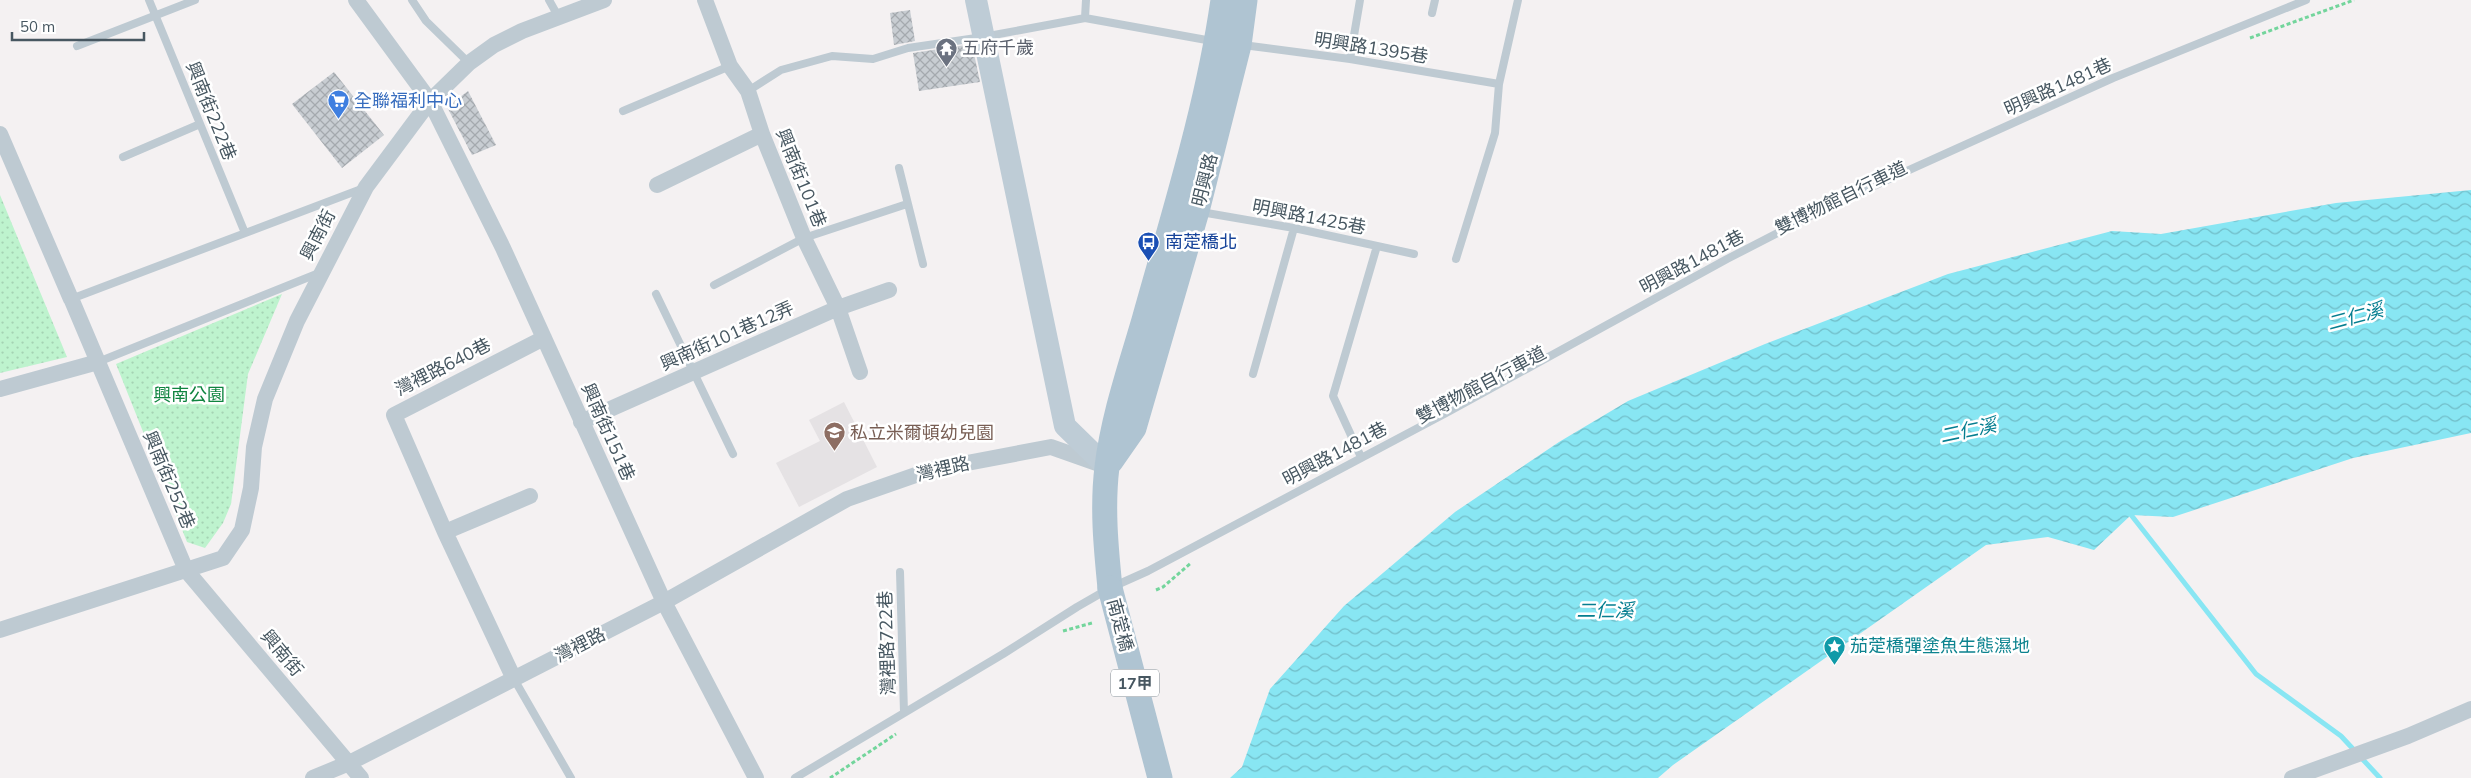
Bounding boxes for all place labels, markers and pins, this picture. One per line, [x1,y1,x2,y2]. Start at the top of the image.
temple icon: 五府千歲 [934,36,958,67]
place label: 五府千歲 [962,36,1034,59]
supermarket icon: 全聯福利中心 [326,89,350,120]
place label: 全聯福利中心 [354,89,462,112]
bus stop icon: 南萣橋北 [1137,230,1161,261]
place label: 南萣橋北 [1165,230,1237,253]
school or university icon: 私立米爾頓幼兒園 [822,421,846,452]
place label: 私立米爾頓幼兒園 [850,421,994,444]
place icon: 茄萣橋彈塗魚生態濕地 [1822,634,1846,665]
place label: 茄萣橋彈塗魚生態濕地 [1850,634,2030,657]

